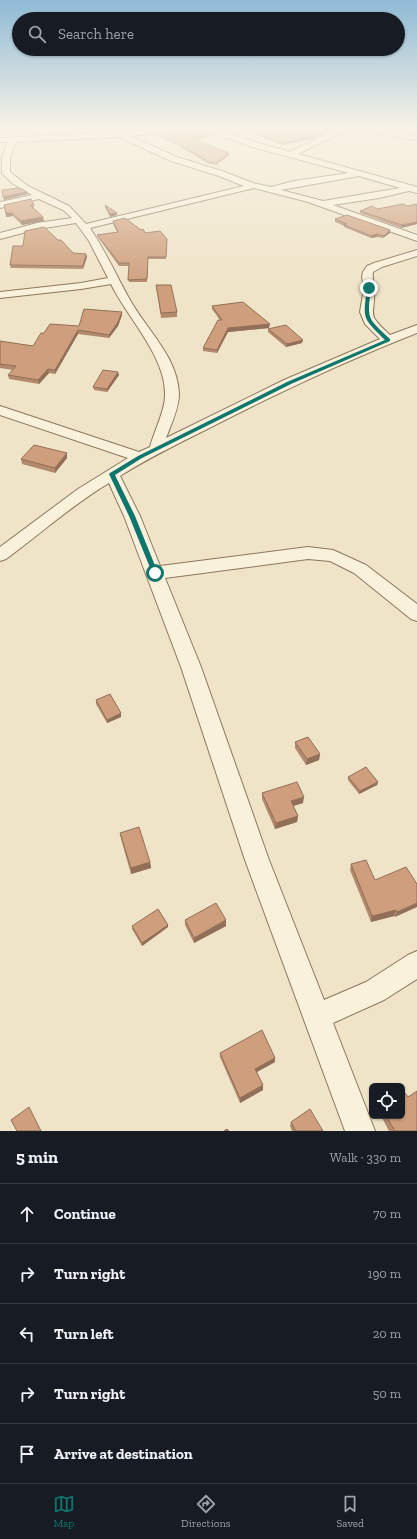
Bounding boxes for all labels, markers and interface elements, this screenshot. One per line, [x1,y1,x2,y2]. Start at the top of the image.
search box [12,12,405,56]
icon: search [26,23,48,45]
text: Search here [58,25,134,43]
route end [360,279,378,297]
route start [146,564,164,582]
map controls [369,1083,405,1119]
button: locate [369,1083,405,1119]
text: 5 min [16,1147,58,1167]
text: Walk · 330 m [330,1150,401,1165]
icon: ahead [16,1203,38,1225]
text: Continue [54,1205,116,1223]
text: 70 m [373,1206,401,1221]
icon: right [16,1263,38,1285]
text: Turn right [54,1265,125,1283]
text: 190 m [367,1266,401,1281]
icon: left [16,1323,38,1345]
text: Turn left [54,1325,114,1343]
text: 20 m [373,1326,401,1341]
icon: right [16,1383,38,1405]
text: Turn right [54,1385,125,1403]
text: 50 m [373,1386,401,1401]
icon: arrive [16,1443,38,1465]
text: Arrive at destination [54,1445,193,1463]
tab: Map [53,1493,75,1530]
tab: Directions [181,1493,231,1530]
tab: Saved [336,1493,364,1530]

